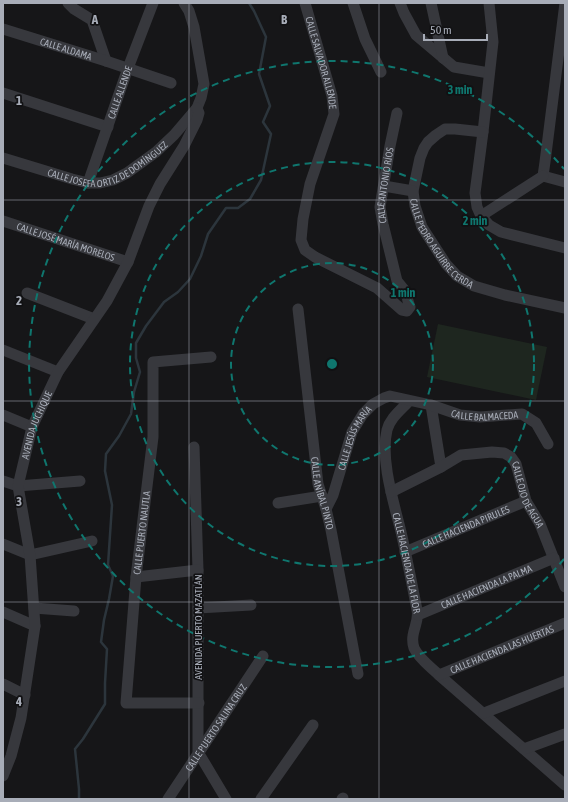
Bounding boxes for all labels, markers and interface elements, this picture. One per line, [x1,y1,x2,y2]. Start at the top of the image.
text: A [91,12,99,27]
text: B [281,12,288,27]
street label: CALLE SALVADOR ALLENDE [304,15,339,110]
scale bar [424,16,487,42]
text: 50 m [430,23,452,37]
street label: CALLE ALDAMA [39,35,93,62]
street label: CALLE ALLENDE [105,64,134,120]
text: 3 min [448,83,472,97]
text: 1 [16,93,22,108]
street label: CALLE JOSEFA ORTIZ DE DOMÍNGUEZ [46,138,170,189]
street label: CALLE ANTONIO RÍOS [374,147,395,224]
street label: CALLE PEDRO AGUIRRE CERDA [409,198,476,290]
text: 2 min [463,214,487,228]
street label: CALLE JOSÉ MARÍA MORELOS [15,220,116,263]
text: 1 min [391,286,415,300]
text: 2 [16,293,22,308]
centre of rings [325,357,339,371]
street label: AVENIDA JUCHIQUE [19,388,54,460]
street label: CALLE JESÚS MARÍA [335,403,374,471]
street label: CALLE BALMACEDA [450,407,519,423]
street label: CALLE ANÍBAL PINTO [309,456,336,531]
street label: CALLE OJO DE AGUA [510,459,546,529]
street label: CALLE PUERTO NAUTLA [131,490,152,575]
text: 3 [16,494,22,509]
street label: CALLE HACIENDA PIRULES [421,503,511,550]
street label: CALLE HACIENDA DE LA FLOR [391,511,423,614]
street label: CALLE HACIENDA LA PALMA [439,562,534,610]
street label: AVENIDA PUERTO MAZATLÁN [193,574,204,680]
street label: CALLE HACIENDA LAS HUERTAS [448,623,555,675]
street label: CALLE PUERTO SALINA CRUZ [183,681,249,773]
text: 4 [15,694,22,709]

